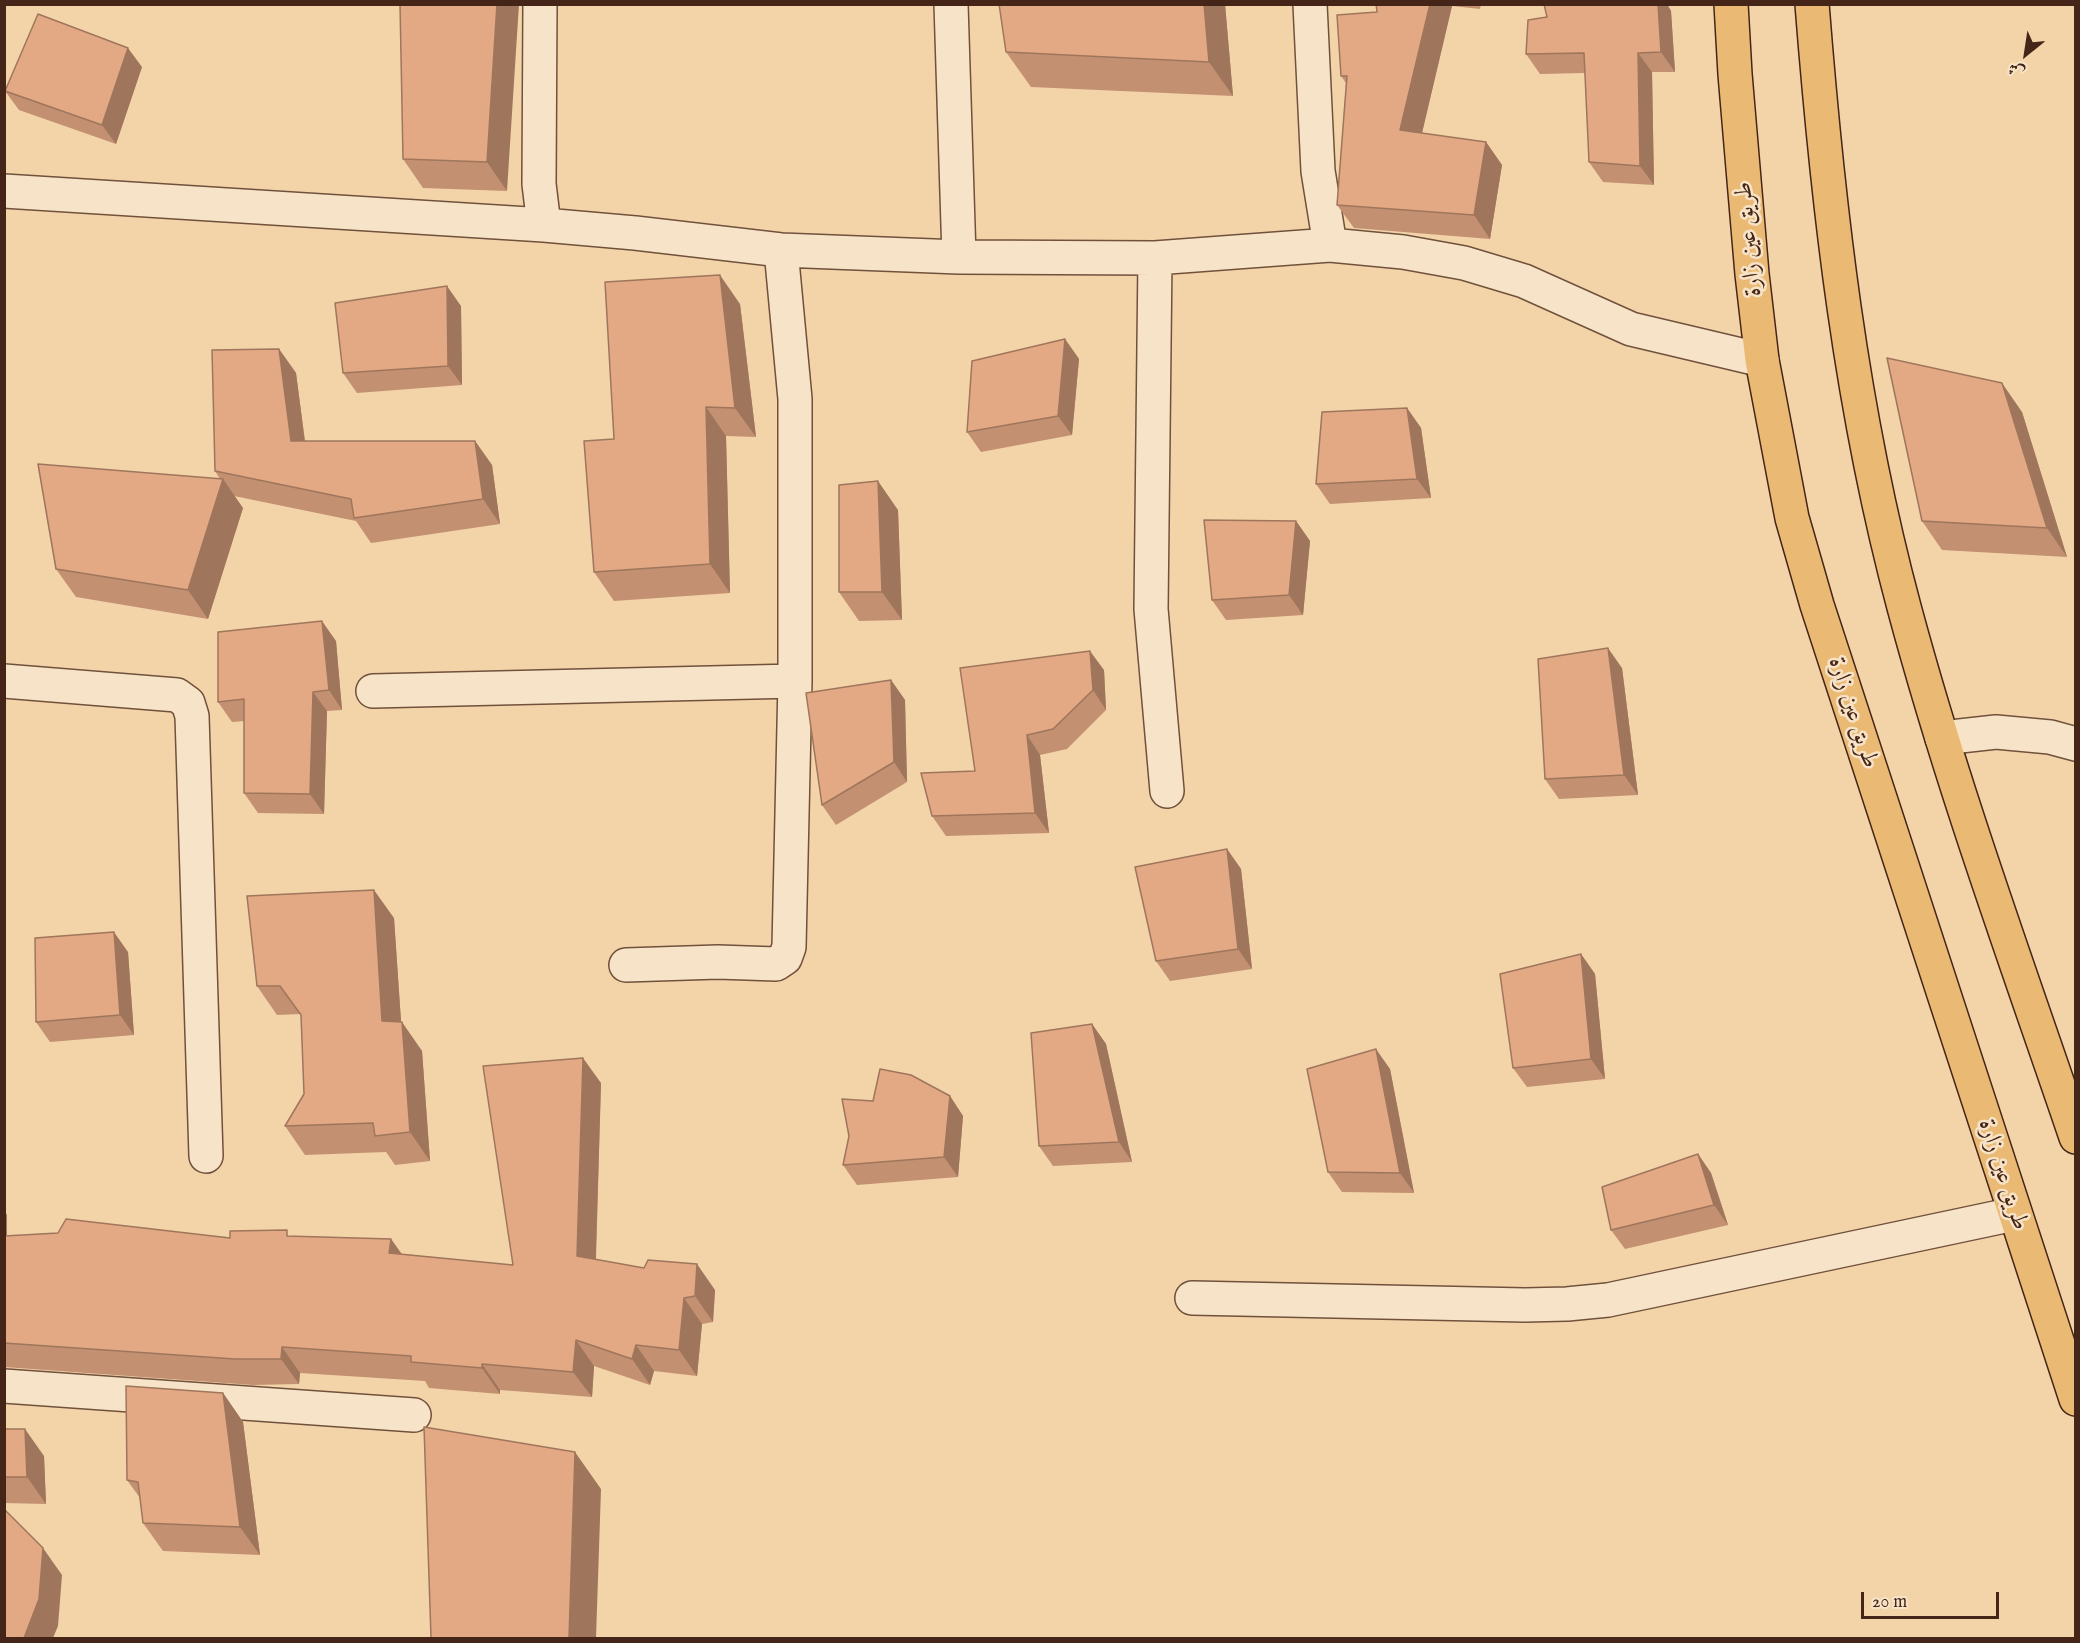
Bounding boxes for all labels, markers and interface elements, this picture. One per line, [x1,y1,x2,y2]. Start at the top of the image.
north arrow [1996,24,2056,84]
text: ش [2005,57,2029,82]
street label: طريق عين زارة [1731,180,1769,298]
street label: طريق عين زارة [1821,654,1883,772]
street label: طريق عين زارة [1971,1116,2033,1234]
scale bar [1864,1580,2002,1618]
text: 20 m [1872,1591,1907,1614]

